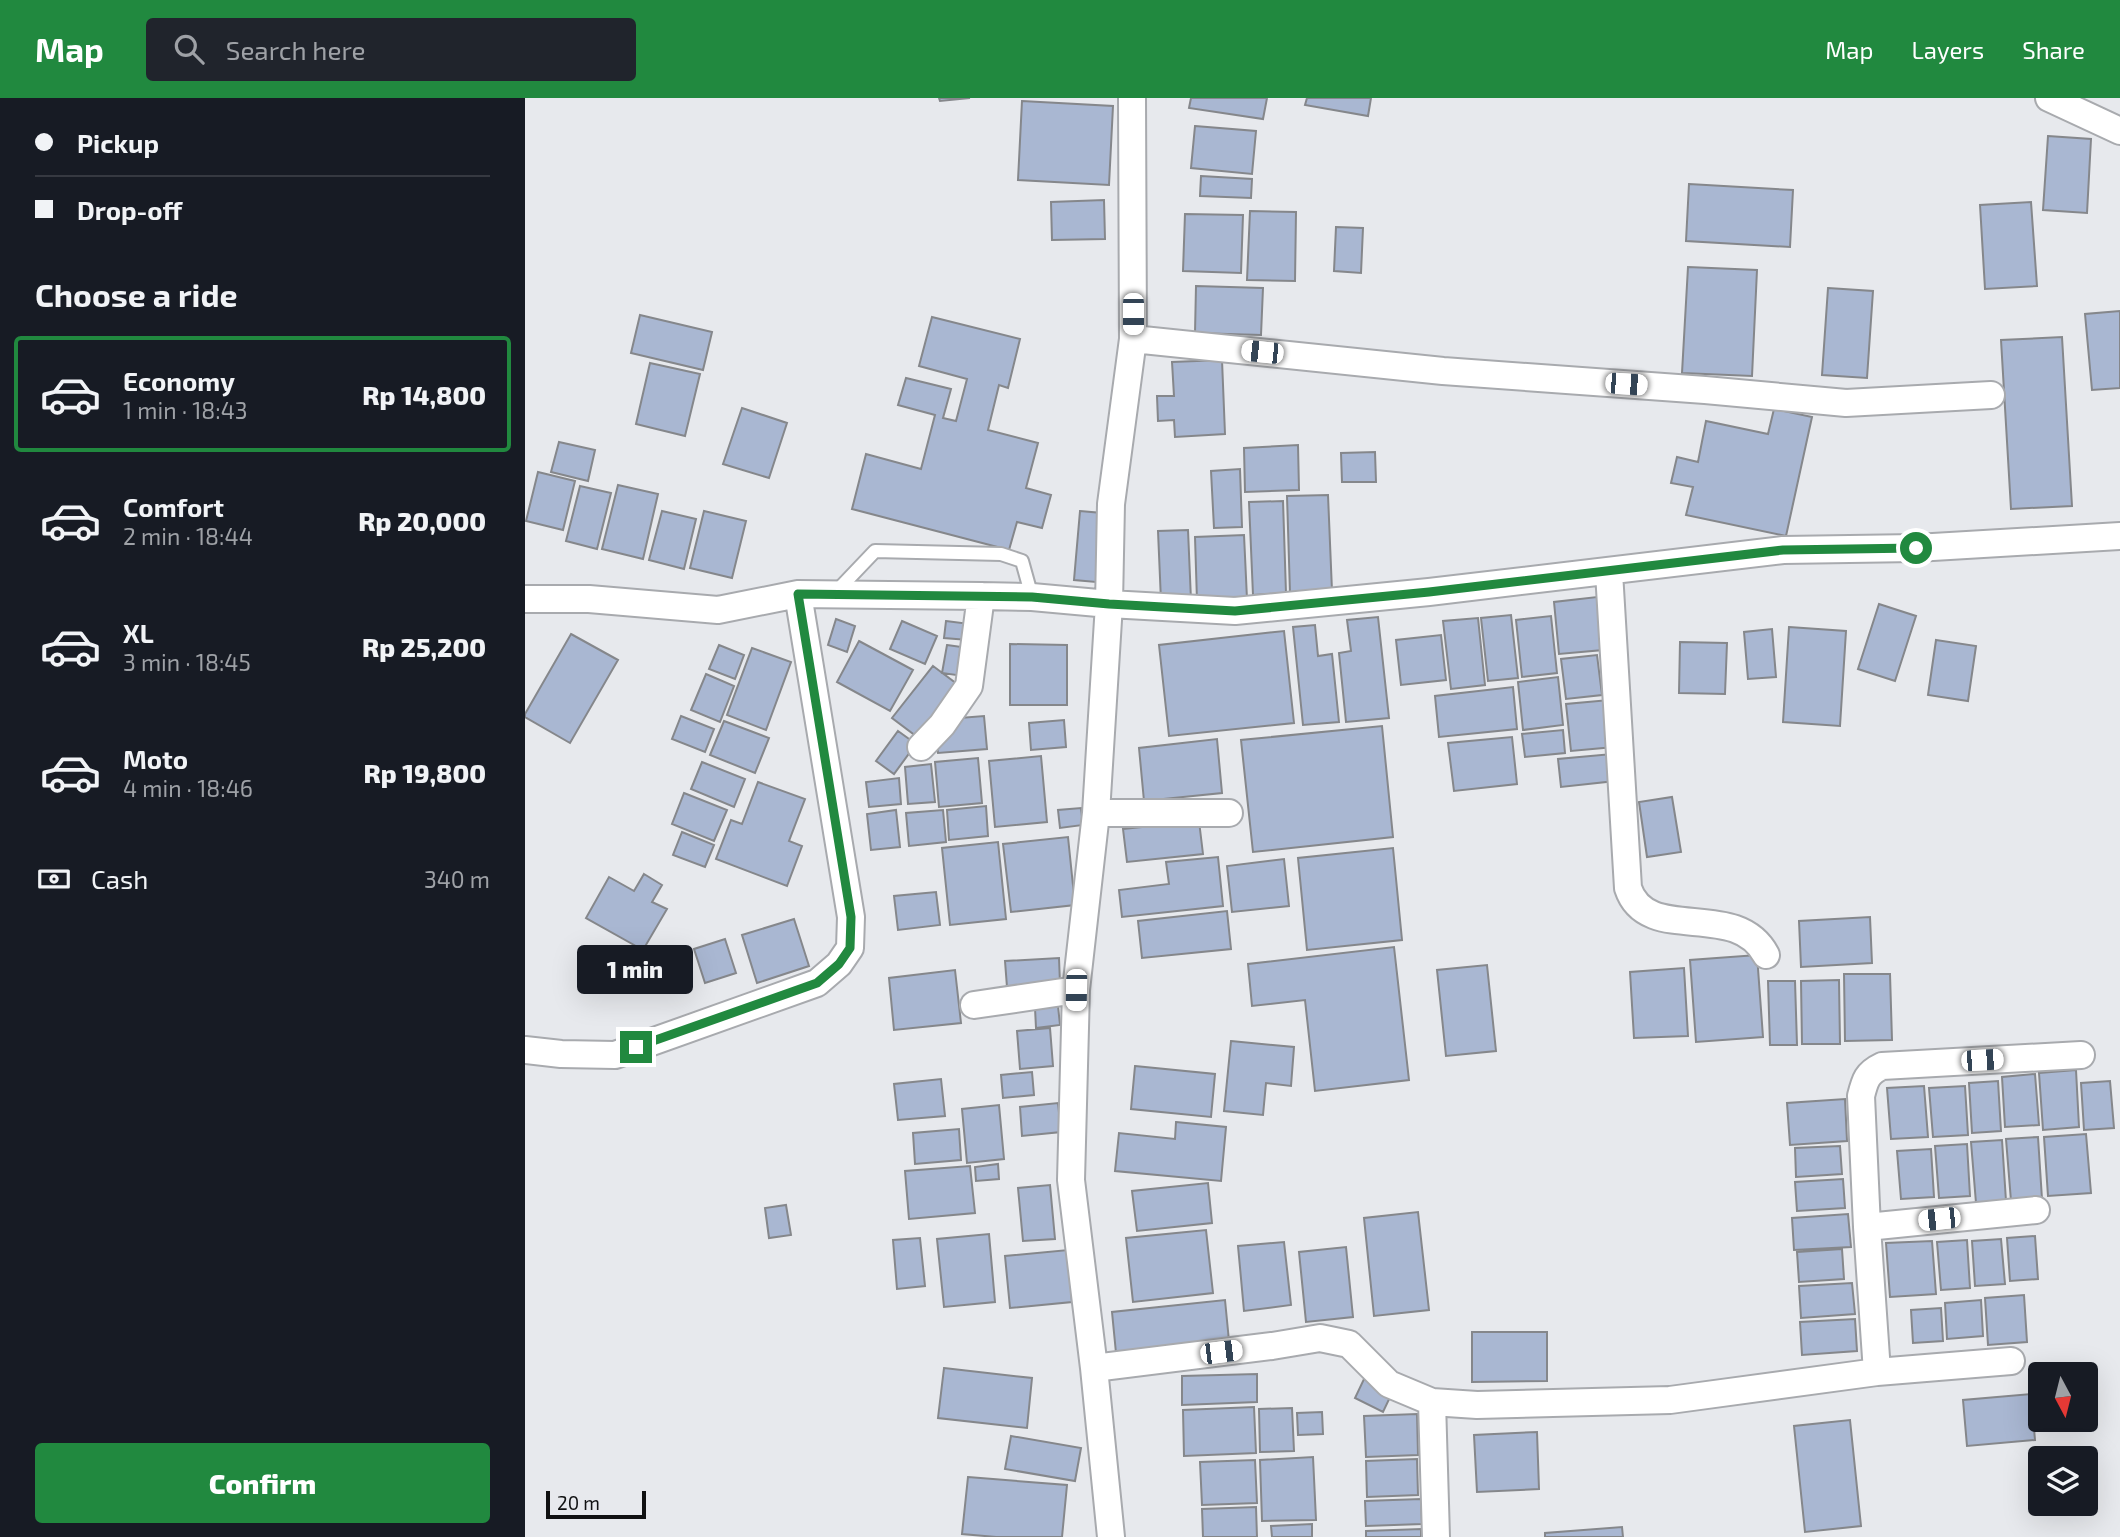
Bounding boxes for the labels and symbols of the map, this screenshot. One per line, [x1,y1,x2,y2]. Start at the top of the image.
car [1123,293,1144,335]
car [1241,339,1284,365]
car [1605,372,1648,396]
route start [1900,532,1932,564]
callout: 1 min [578,946,694,995]
car [1066,969,1087,1011]
route end [620,1031,652,1063]
car [1961,1048,2004,1072]
car [1918,1206,1961,1232]
car [1199,1339,1244,1365]
north arrow [2028,1362,2098,1432]
scale bar [546,1488,646,1520]

